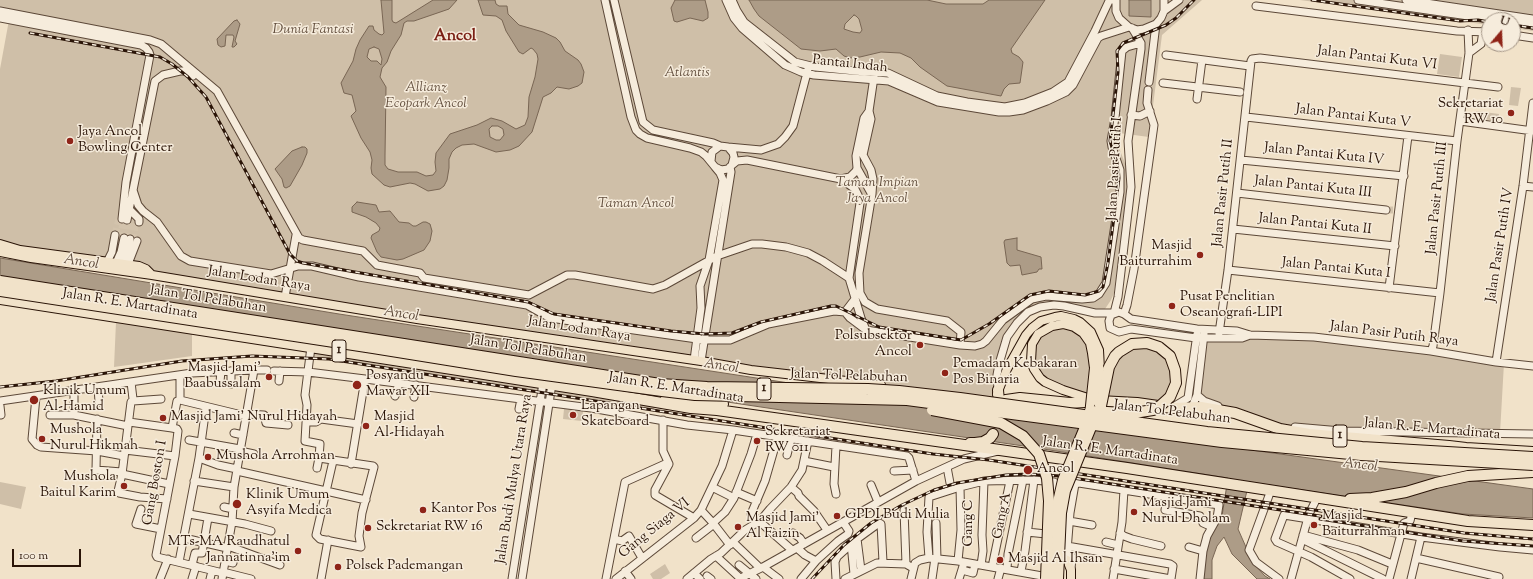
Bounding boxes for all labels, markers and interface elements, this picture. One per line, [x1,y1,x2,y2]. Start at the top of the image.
north arrow [1481,12,1521,52]
text: U [1498,13,1511,31]
park label: Dunia Fantasi [273,23,353,39]
district label: Ancol [434,27,476,47]
street label: Jalan Pantai Kuta VI [1316,43,1438,75]
street label: Pantai Indah [811,53,889,77]
park label: Atlantis [664,66,710,82]
park label: Allianz Ecopark Ancol [385,81,467,114]
place label: Sekretariat RW 10 [1438,97,1503,130]
street label: Jalan Pantai Kuta V [1294,102,1412,132]
marker: Sekretariat RW 10 [1506,108,1516,118]
street label: Jalan Pasir Putih I [1105,117,1127,221]
place label: Jaya Ancol Bowling Center [78,125,172,158]
marker: Jaya Ancol Bowling Center [65,136,75,146]
street label: Jalan Pasir Putih II [1210,138,1238,248]
street label: Jalan Pantai Kuta IV [1263,140,1385,170]
street label: Jalan Pasir Putih III [1424,141,1452,255]
street label: Jalan Pantai Kuta III [1253,173,1373,203]
park label: Taman Impian Jaya Ancol [836,176,918,208]
street label: Jalan Pasir Putih IV [1484,187,1518,303]
park label: Taman Ancol [598,197,674,213]
street label: Jalan Pantai Kuta II [1258,211,1372,239]
place label: Masjid Baiturrahim [1119,239,1192,272]
marker: Masjid Baiturrahim [1195,250,1205,260]
water label: Ancol [62,251,100,275]
street label: Jalan Pantai Kuta I [1281,255,1391,283]
street label: Jalan Lodan Raya [207,264,311,296]
street label: Jalan Tol Pelabuhan [148,282,268,318]
street label: Jalan R. E. Martadinata [61,286,199,324]
place label: Pusat Penelitian Oseanografi-LIPI [1180,290,1283,322]
marker: Pusat Penelitian Oseanografi-LIPI [1167,301,1177,311]
water label: Ancol [382,303,420,327]
street label: Jalan Lodan Raya [527,314,631,346]
street label: Jalan Pasir Putih Raya [1329,319,1459,351]
place label: Polsubsektor Ancol [835,329,912,362]
street label: Jalan Tol Pelabuhan [468,332,588,368]
road number: 1 [332,340,346,362]
marker: Polsubsektor Ancol [915,340,925,350]
water label: Ancol [702,355,740,379]
place label: Pemadam Kebakaran Pos Binaria [953,357,1077,390]
place label: Masjid Jami' Baabussalam [184,361,261,394]
street label: Jalan Tol Pelabuhan [790,367,908,387]
marker: Pemadam Kebakaran Pos Binaria [940,368,950,378]
place label: Posyandu Mawar XII [366,369,430,402]
street label: Jalan R. E. Martadinata [607,370,745,408]
marker: Masjid Jami' Baabussalam [264,372,274,382]
road number: 1 [757,378,771,400]
marker: Posyandu Mawar XII [351,379,363,391]
place label: Klinik Umum Al-Hamid [43,384,126,416]
street label: Jalan Budi Mulya Utara Raya [493,393,537,565]
marker: Klinik Umum Al-Hamid [28,394,40,406]
street label: Jalan Tol Pelabuhan [1112,397,1232,429]
place label: Lapangan Skateboard [581,399,649,432]
place label: Masjid Jami' Nurul Hidayah [171,410,337,426]
place label: Masjid Al-Hidayah [374,410,445,442]
marker: Lapangan Skateboard [568,410,578,420]
marker: Masjid Jami' Nurul Hidayah [158,413,168,423]
street label: Jalan R. E. Martadinata [1363,416,1501,444]
marker: Masjid Al-Hidayah [361,421,371,431]
place label: Mushola Nurul Hikmah [50,423,138,456]
place label: Sekretariat RW 011 [765,425,830,458]
road number: 1 [1333,425,1347,447]
marker: Mushola Nurul Hikmah [37,434,47,444]
street label: Jalan R. E. Martadinata [1041,434,1179,470]
marker: Sekretariat RW 011 [752,436,762,446]
street label: Gang Boston I [140,439,172,527]
place label: Mushola Arrohman [216,449,335,465]
marker: Mushola Arrohman [203,452,213,462]
water label: Ancol [1341,455,1379,477]
place label: Ancol [1037,462,1074,478]
marker: Ancol [1022,464,1034,476]
place label: Mushola Baitul Karim [40,470,116,502]
marker: Mushola Baitul Karim [119,481,129,491]
place label: Klinik Umum Asyifa Medica [246,488,332,520]
street label: Gang A [990,491,1016,541]
street label: Gang Siaga VI [616,495,694,563]
place label: Masjid Jami Nurul Dholam [1142,496,1230,528]
marker: Klinik Umum Asyifa Medica [231,498,243,510]
street label: Gang C [962,499,978,547]
place label: Kantor Pos [431,502,497,518]
marker: Kantor Pos [418,505,428,515]
marker: Masjid Jami Nurul Dholam [1129,507,1139,517]
place label: GPDI Budi Mulia [845,508,950,524]
place label: Masjid Baiturrahman [1322,509,1406,542]
place label: Masjid Jami' Al Faizin [746,511,819,544]
marker: GPDI Budi Mulia [832,511,842,521]
place label: Sekretariat RW 16 [376,520,483,536]
marker: Masjid Baiturrahman [1309,520,1319,530]
marker: Masjid Jami' Al Faizin [733,522,743,532]
marker: Sekretariat RW 16 [363,523,373,533]
place label: MTs-MA Raudhatul Jannatinna'im [168,535,290,568]
scale bar [14,541,83,567]
marker: MTs-MA Raudhatul Jannatinna'im [293,546,303,556]
text: 100 m [19,547,48,565]
place label: Masjid Al Ihsan [1008,552,1103,568]
marker: Masjid Al Ihsan [995,555,1005,565]
place label: Polsek Pademangan [346,559,463,575]
marker: Polsek Pademangan [333,562,343,572]

